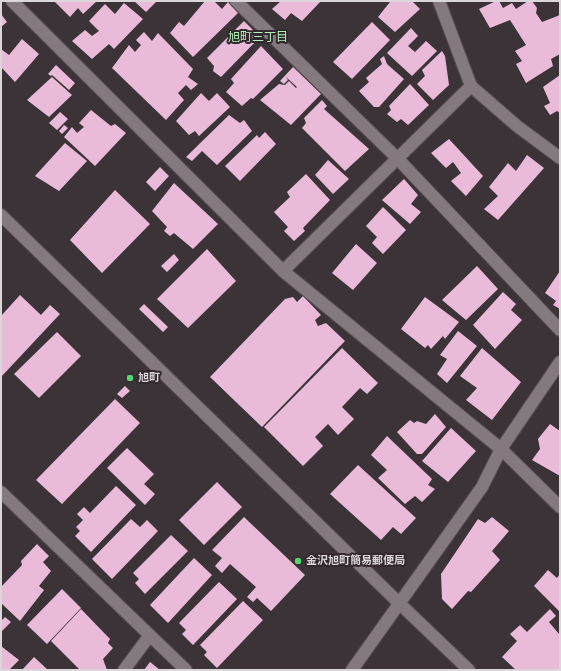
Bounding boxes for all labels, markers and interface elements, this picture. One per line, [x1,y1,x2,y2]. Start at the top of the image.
district label: 旭町三丁目 [228,31,288,45]
place label: 旭町 [138,371,160,385]
marker: 旭町 [125,373,135,383]
place label: 金沢旭町簡易郵便局 [306,554,405,568]
marker: 金沢旭町簡易郵便局 [293,556,303,566]

